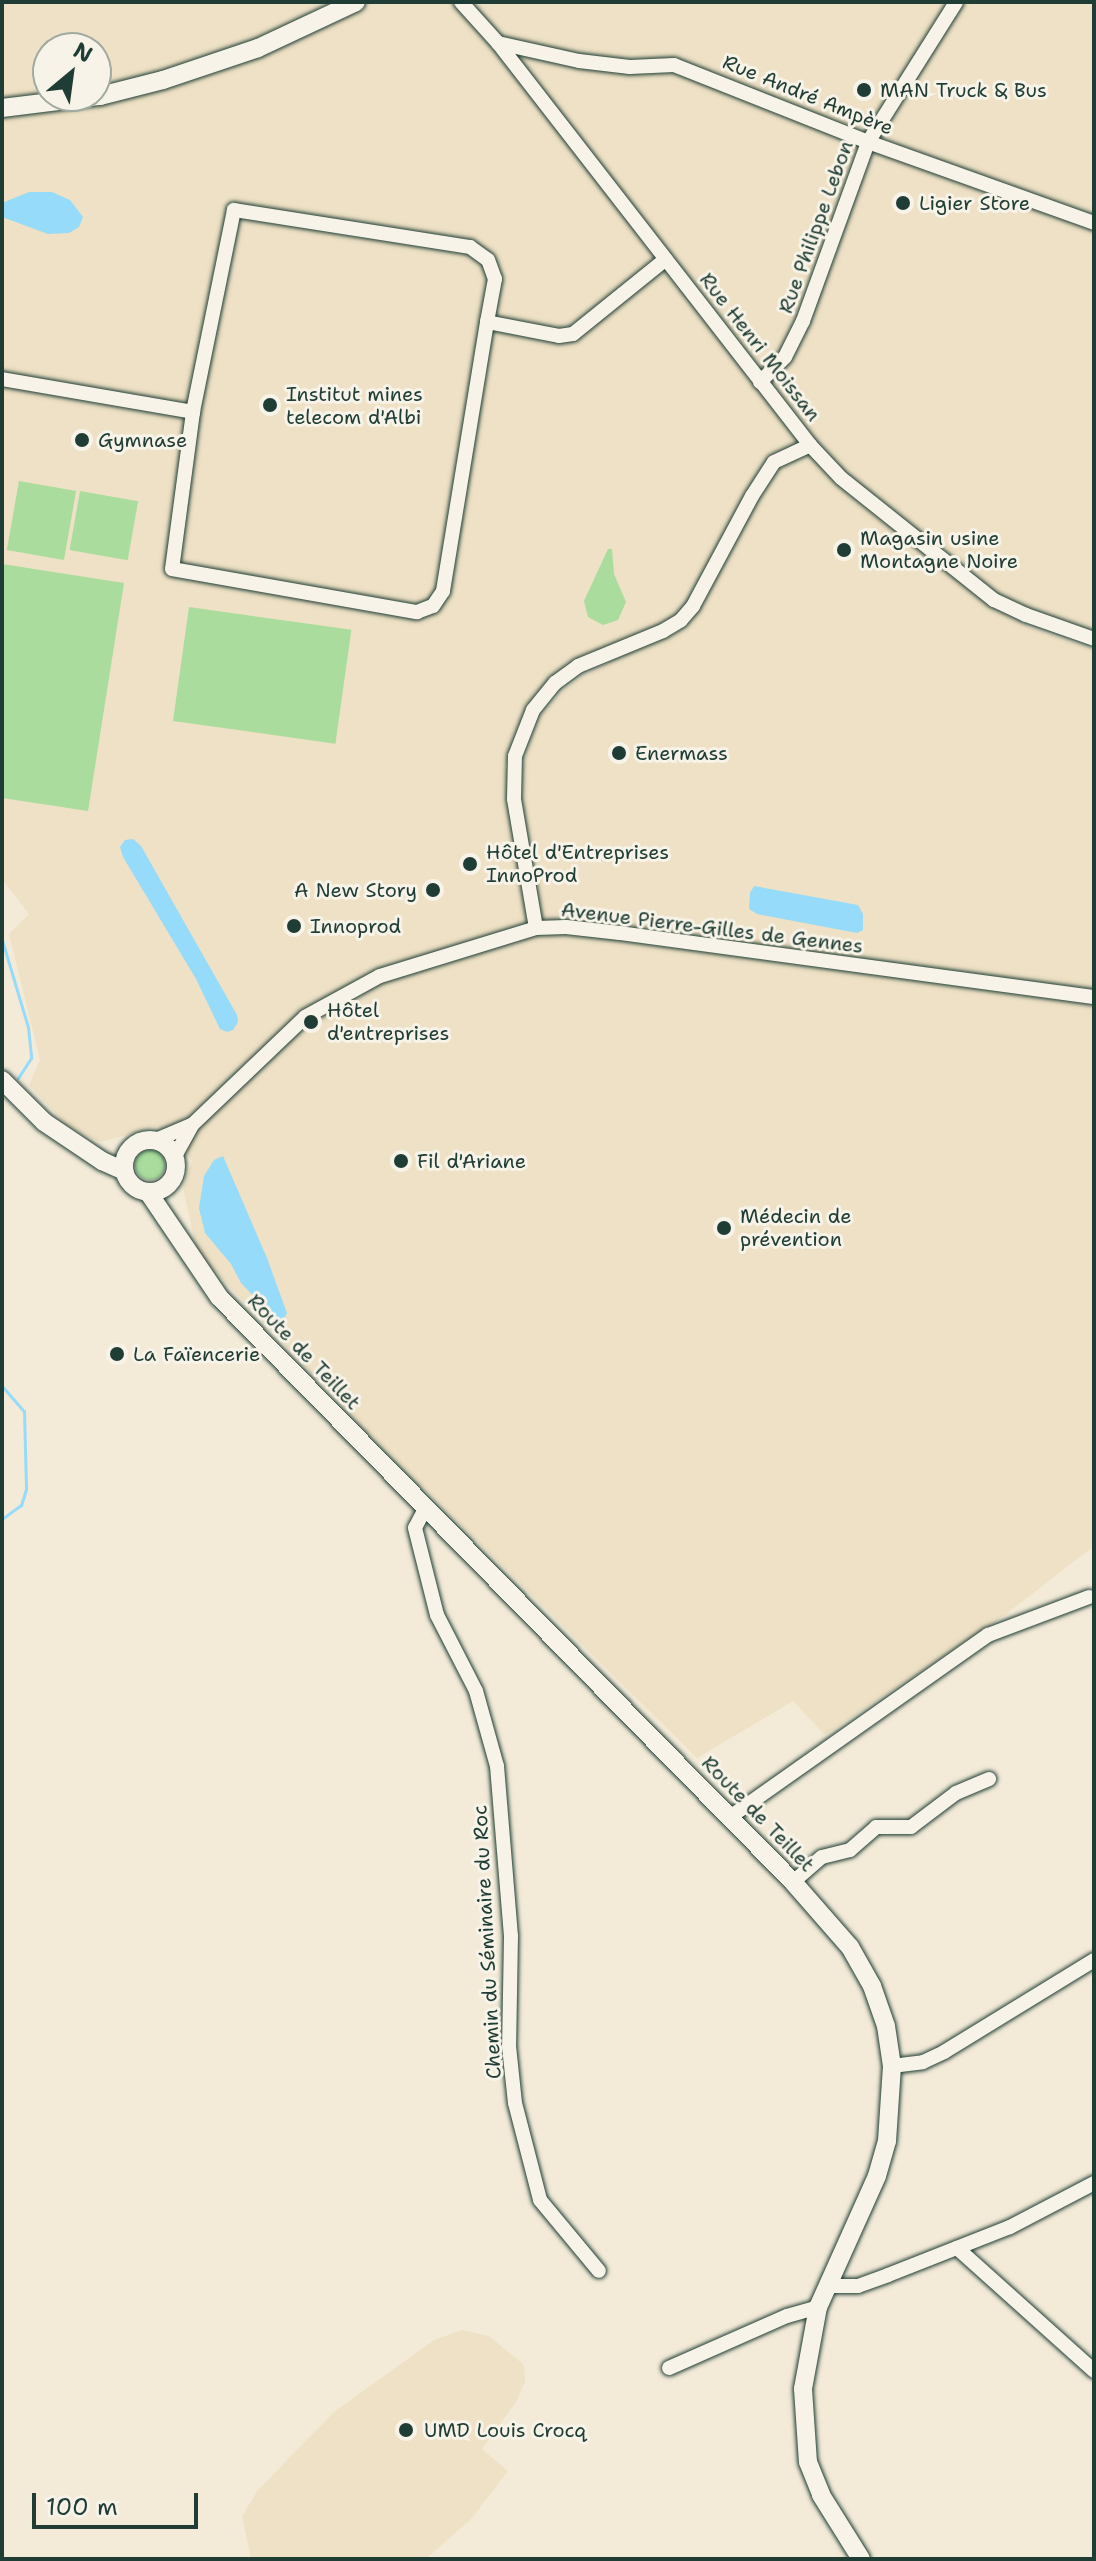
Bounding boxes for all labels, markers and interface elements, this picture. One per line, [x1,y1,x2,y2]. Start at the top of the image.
north arrow [32,32,112,112]
text: N [68,35,98,69]
street label: Rue André Ampère [719,50,897,140]
place label: MAN Truck & Bus [880,78,1047,102]
marker: MAN Truck & Bus [855,81,873,99]
street label: Rue Philippe Lebon [774,137,858,317]
place label: Ligier Store [919,191,1030,215]
marker: Ligier Store [894,194,912,212]
street label: Rue Henri Moissan [695,268,825,426]
place label: Institut mines telecom d'Albi [286,382,423,429]
marker: Institut mines telecom d'Albi [261,396,279,414]
place label: Gymnase [98,428,187,452]
marker: Gymnase [73,431,91,449]
place label: Magasin usine Montagne Noire [860,526,1018,573]
marker: Magasin usine Montagne Noire [835,541,853,559]
place label: Enermass [635,741,728,765]
marker: Enermass [610,744,628,762]
place label: Hôtel d'Entreprises InnoProd [486,840,669,887]
marker: Hôtel d'Entreprises InnoProd [461,855,479,873]
place label: A New Story [294,878,417,902]
marker: A New Story [424,881,442,899]
street label: Avenue Pierre-Gilles de Gennes [560,898,864,958]
place label: Innoprod [310,914,401,938]
marker: Innoprod [285,917,303,935]
place label: Hôtel d'entreprises [327,998,449,1045]
marker: Hôtel d'entreprises [302,1013,320,1031]
place label: Fil d'Ariane [417,1149,526,1173]
marker: Fil d'Ariane [392,1152,410,1170]
place label: Médecin de prévention [740,1204,852,1251]
marker: Médecin de prévention [715,1219,733,1237]
street label: Route de Teillet [243,1289,365,1415]
place label: La Faïencerie [133,1342,260,1366]
marker: La Faïencerie [108,1345,126,1363]
street label: Route de Teillet [697,1751,819,1877]
street label: Chemin du Séminaire du Roc [468,1804,506,2080]
place label: UMD Louis Crocq [424,2418,586,2442]
marker: UMD Louis Crocq [395,2419,417,2441]
scale bar [36,2477,202,2527]
text: 100 m [46,2491,118,2523]

